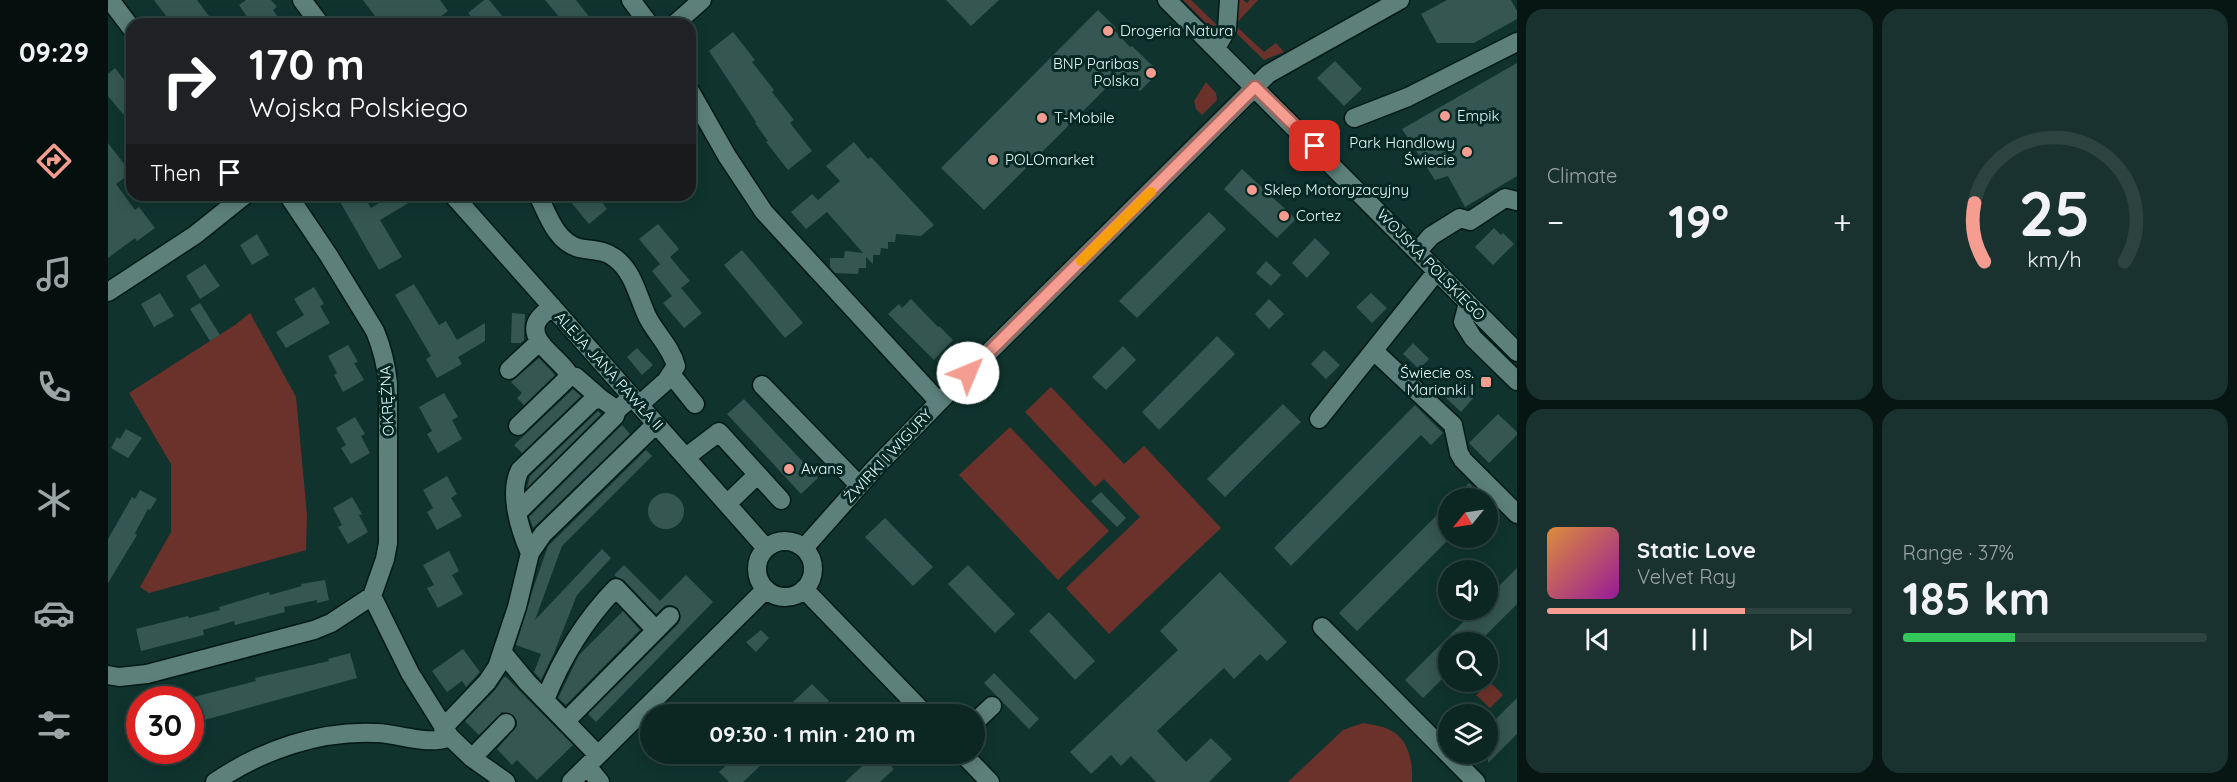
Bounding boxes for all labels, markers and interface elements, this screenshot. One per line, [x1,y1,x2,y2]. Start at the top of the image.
place label: Drogeria Natura [1120,21,1233,40]
marker: Drogeria Natura [1101,24,1115,38]
text: 09:29 [19,35,89,69]
text: 170 m [249,38,365,91]
icon: right [150,42,228,120]
place label: BNP Paribas Polska [1053,54,1139,90]
marker: BNP Paribas Polska [1144,66,1158,80]
text: Wojska Polskiego [249,90,468,124]
place label: Empik [1457,106,1500,125]
place label: T-Mobile [1054,108,1114,127]
marker: Empik [1438,109,1452,123]
marker: T-Mobile [1035,111,1049,125]
pin [1289,120,1340,171]
icon: arrive [1298,129,1331,162]
place label: Park Handlowy Świecie [1349,133,1455,169]
icon: directions [33,140,75,182]
marker: Park Handlowy Świecie [1460,145,1474,159]
place label: POLOmarket [1005,150,1095,169]
marker: POLOmarket [986,153,1000,167]
icon: arrive [213,156,246,189]
text: Then [150,159,201,187]
text: Climate [1547,163,1617,188]
text: 25 [2019,174,2090,252]
place label: Sklep Motoryzacyjny [1264,180,1409,199]
marker: Sklep Motoryzacyjny [1245,183,1259,197]
text: 19° [1668,193,1729,249]
text: − [1547,201,1564,242]
text: + [1833,201,1851,242]
street label: WOJSKA POLSKIEGO [1373,205,1490,324]
place label: Cortez [1296,206,1341,225]
marker: Cortez [1277,209,1291,223]
text: km/h [2028,246,2082,272]
icon: music [33,253,75,295]
street label: ALEJA JANA PAWŁA II [551,307,668,434]
position arrow [936,341,1000,405]
place label: Świecie os. Marianki I [1400,363,1474,399]
street label: OKRĘŻNA [375,365,398,437]
icon: phone [33,366,75,408]
marker: Świecie os. Marianki I [1479,375,1493,389]
street label: ŻWIRKI I WIGURY [839,404,936,506]
place label: Avans [801,459,843,478]
marker: Avans [782,462,796,476]
icon: climate [33,479,75,521]
north arrow [1438,488,1498,548]
map controls [1438,488,1498,764]
text: Static Love [1637,536,1756,564]
text: Range · 37% [1903,540,2014,565]
button: sound [1438,560,1498,620]
text: Velvet Ray [1637,564,1736,589]
text: 185 km [1903,570,2050,626]
icon: car [33,592,75,634]
icon: previous [1581,623,1614,656]
icon: pause [1683,623,1716,656]
icon: next [1784,623,1817,656]
button: search [1438,632,1498,692]
speed limit sign: 30 [126,686,204,764]
icon: filters [33,704,75,746]
button: layers [1438,704,1498,764]
text: 09:30 · 1 min · 210 m [709,720,916,748]

